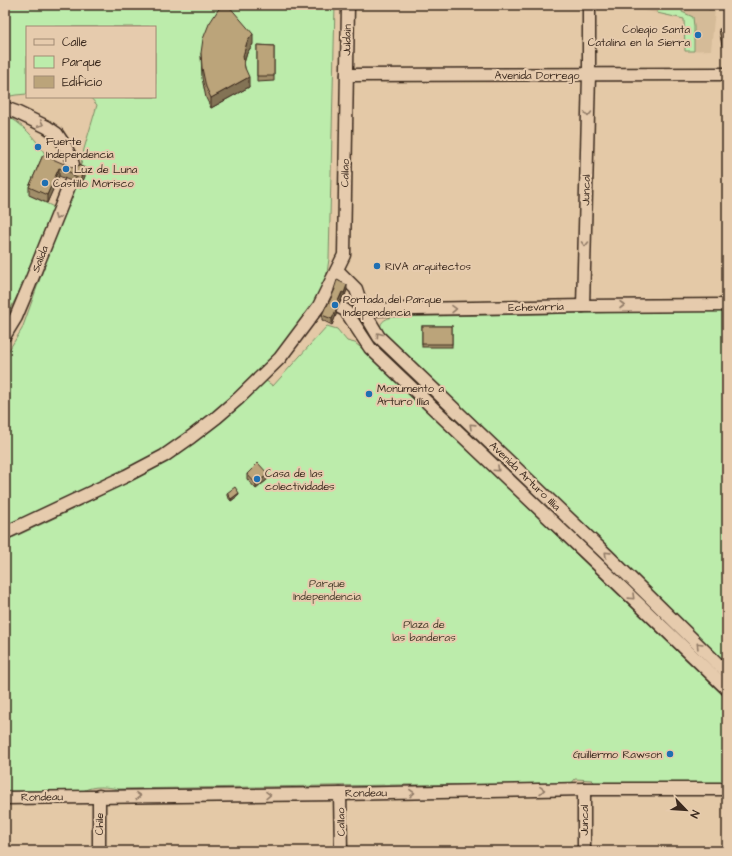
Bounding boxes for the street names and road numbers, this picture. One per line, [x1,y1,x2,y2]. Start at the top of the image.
street label: Juldain [339,24,355,56]
street label: Avenida Dorrego [495,68,580,84]
street label: Callao [337,158,353,187]
street label: Juncal [578,174,594,206]
street label: Salida [28,243,52,274]
street label: Echevarría [508,299,564,315]
street label: Avenida Arturo Illia [486,438,564,514]
street label: Rondeau [345,785,388,801]
street label: Rondeau [21,789,64,805]
street label: Juncal [577,804,592,836]
street label: Callao [333,807,349,836]
street label: Chile [92,813,107,835]

